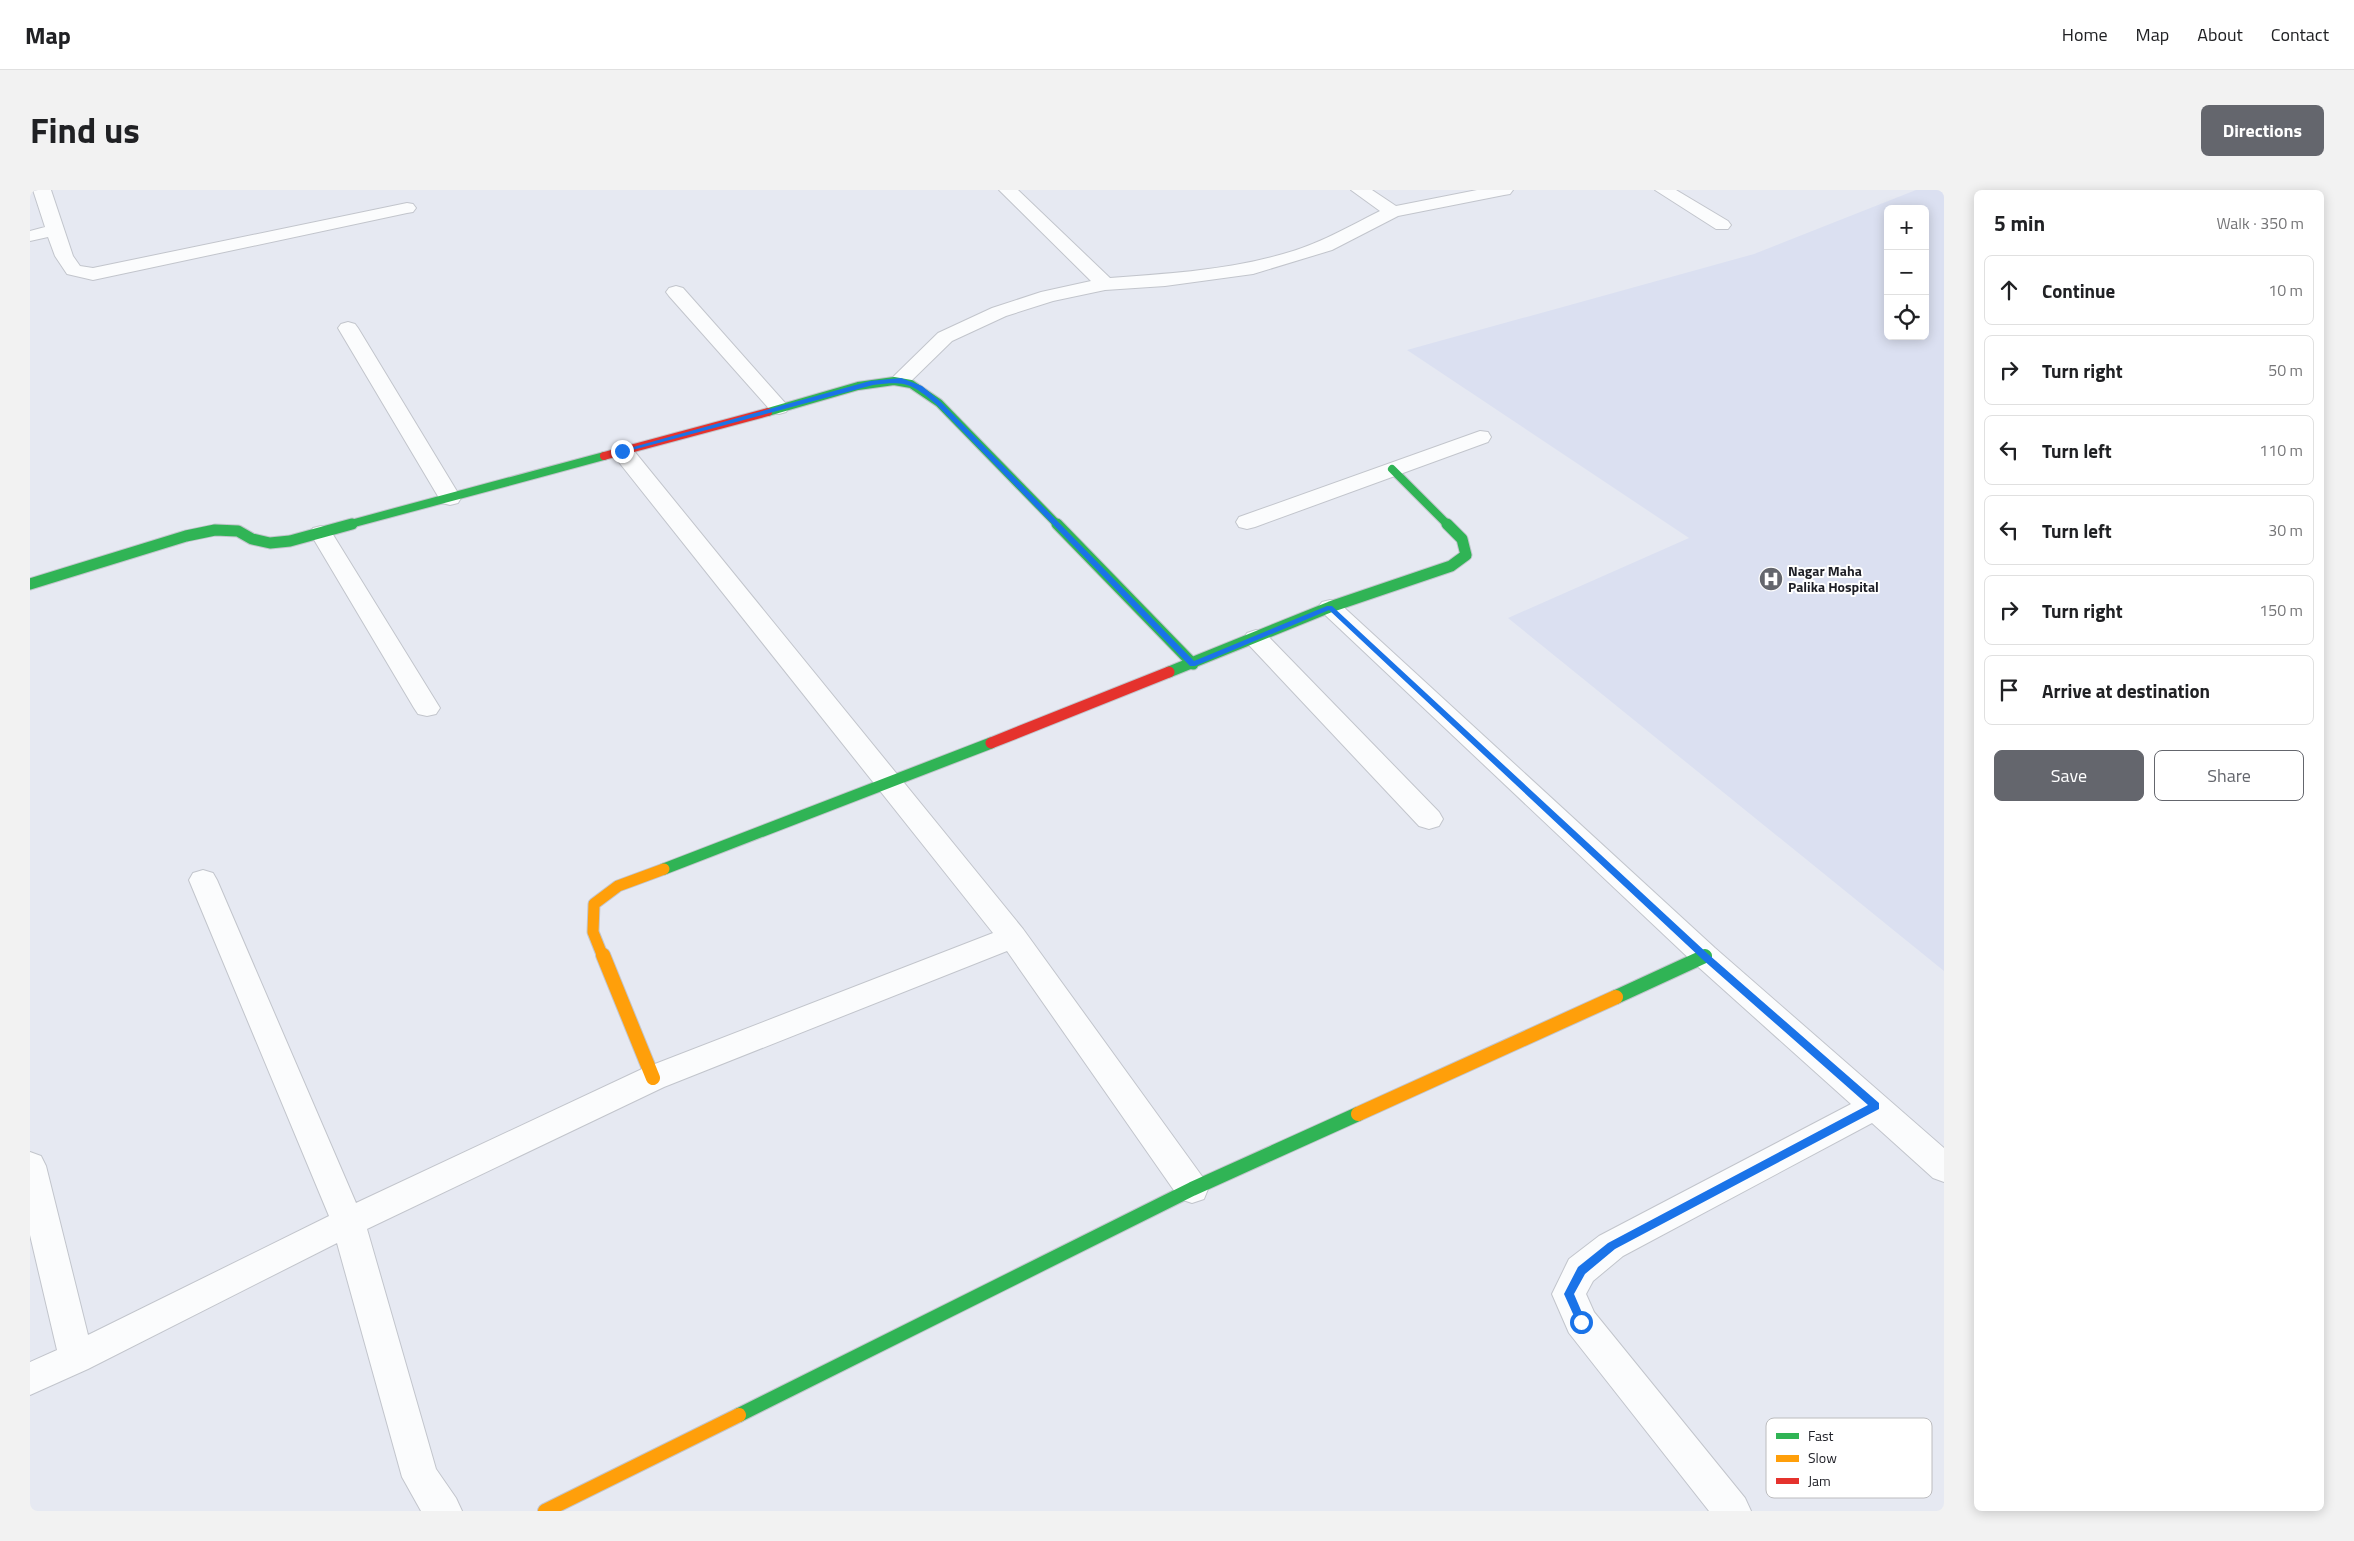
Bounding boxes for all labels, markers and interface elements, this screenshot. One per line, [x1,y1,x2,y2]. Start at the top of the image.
text: Map [25,17,71,53]
text: Home [2062,21,2108,48]
text: Map [2136,21,2169,48]
text: About [2197,21,2243,48]
text: Contact [2271,21,2329,48]
text: Find us [30,103,140,157]
button: Directions [2201,105,2324,156]
map controls [1884,205,1929,340]
button: + [1884,205,1929,250]
text: 5 min [1994,207,2045,239]
text: Walk · 350 m [2216,211,2304,235]
button: − [1884,250,1929,295]
icon: ahead [1995,276,2023,304]
text: Continue [2042,276,2115,305]
text: 10 m [2268,278,2303,302]
button: locate [1884,295,1929,340]
icon: right [1995,356,2023,384]
text: Turn right [2042,356,2123,385]
text: 50 m [2268,358,2303,382]
icon: left [1995,436,2023,464]
text: Turn left [2042,436,2112,465]
text: 110 m [2259,438,2303,462]
route end [611,440,634,463]
icon: left [1995,516,2023,544]
text: Turn left [2042,516,2112,545]
text: 30 m [2268,518,2303,542]
place label: Nagar Maha Palika Hospital [1788,560,1879,597]
hospital icon: Nagar Maha Palika Hospital [1758,566,1784,592]
icon: right [1995,596,2023,624]
text: Turn right [2042,596,2123,625]
text: 150 m [2259,598,2303,622]
icon: arrive [1995,676,2023,704]
text: Arrive at destination [2042,676,2210,705]
button: Save [1994,750,2144,801]
button: Share [2154,750,2304,801]
route start [1570,1311,1593,1334]
legend [1766,1418,1932,1498]
text: Fast [1808,1425,1833,1446]
text: Slow [1808,1447,1837,1468]
text: Jam [1808,1470,1831,1491]

